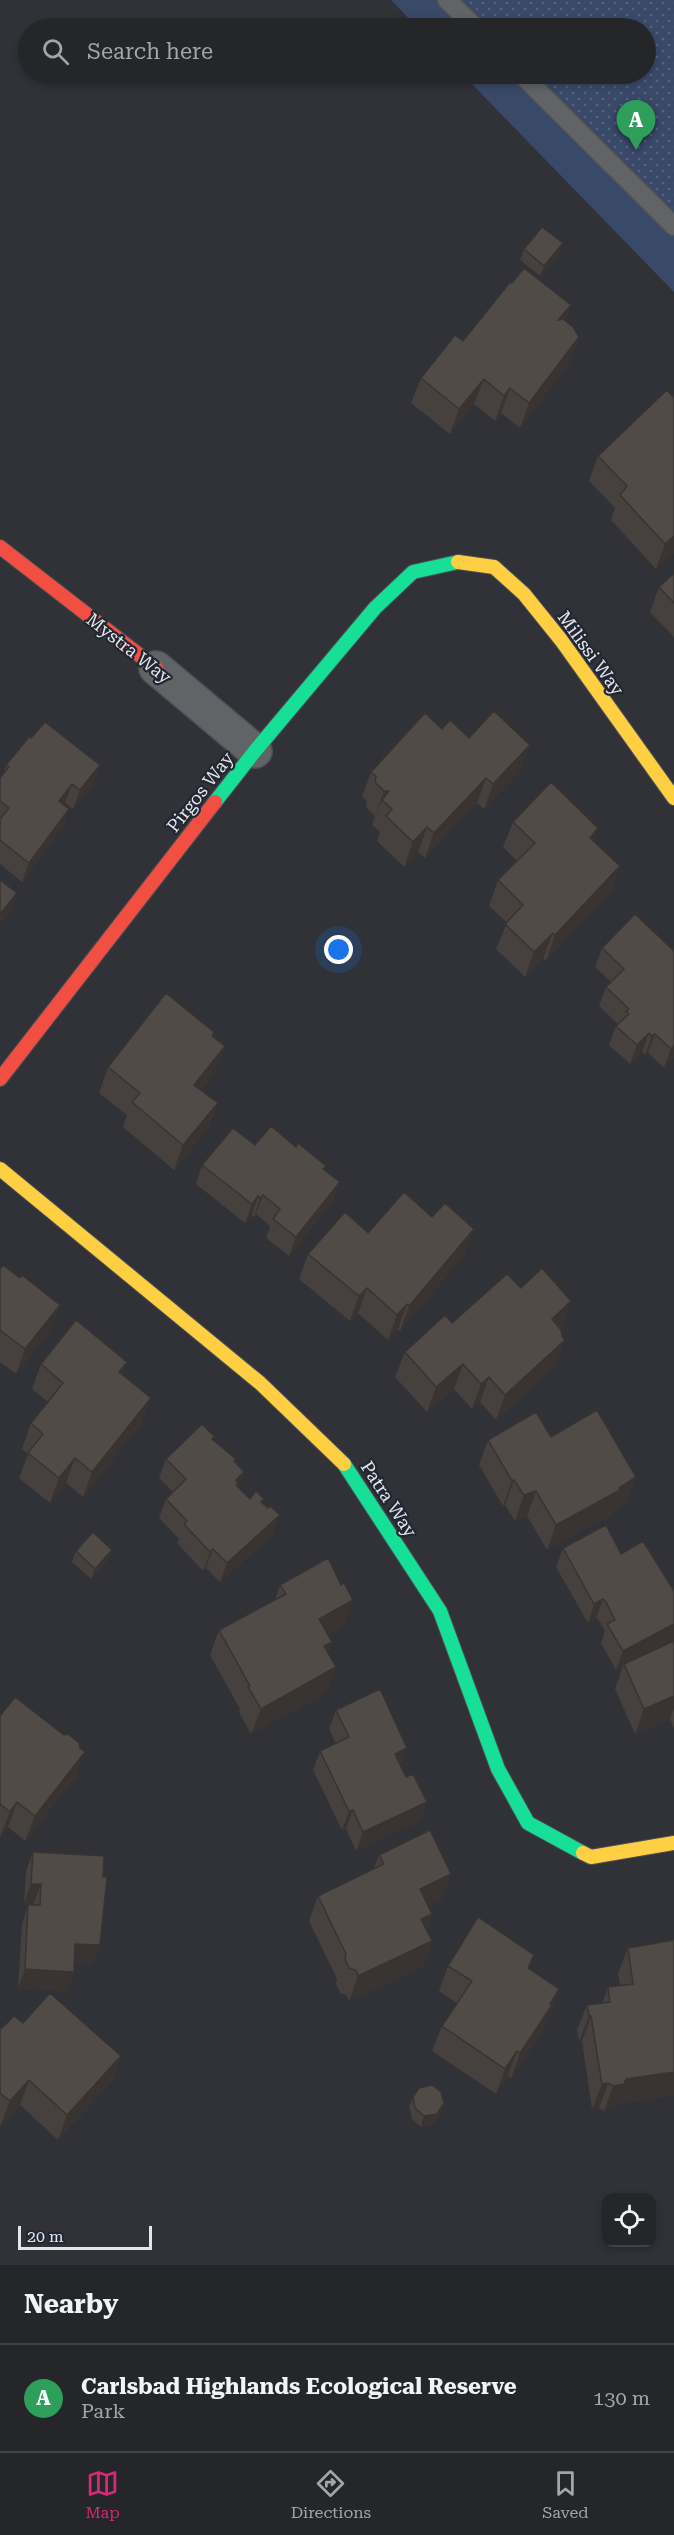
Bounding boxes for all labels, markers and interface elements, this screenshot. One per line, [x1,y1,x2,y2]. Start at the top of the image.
search box [18,18,656,84]
icon: search [39,35,72,68]
text: Search here [87,39,213,64]
pin: A [616,100,656,150]
street label: Milissi Way [553,607,629,700]
street label: Mystra Way [82,608,176,688]
street label: Pirgos Way [162,747,238,836]
your location [324,935,353,964]
street label: Patra Way [357,1457,422,1541]
map controls [602,2193,656,2247]
button: locate [602,2193,656,2247]
scale bar [18,2223,152,2250]
text: 20 m [27,2227,64,2246]
text: Nearby [24,2289,118,2319]
text: Carlsbad Highlands Ecological Reserve [81,2374,517,2399]
text: A [36,2386,51,2410]
text: 130 m [593,2386,650,2410]
text: Park [81,2399,125,2423]
tab: Map [85,2467,120,2522]
tab: Directions [291,2467,371,2522]
tab: Saved [542,2467,589,2522]

